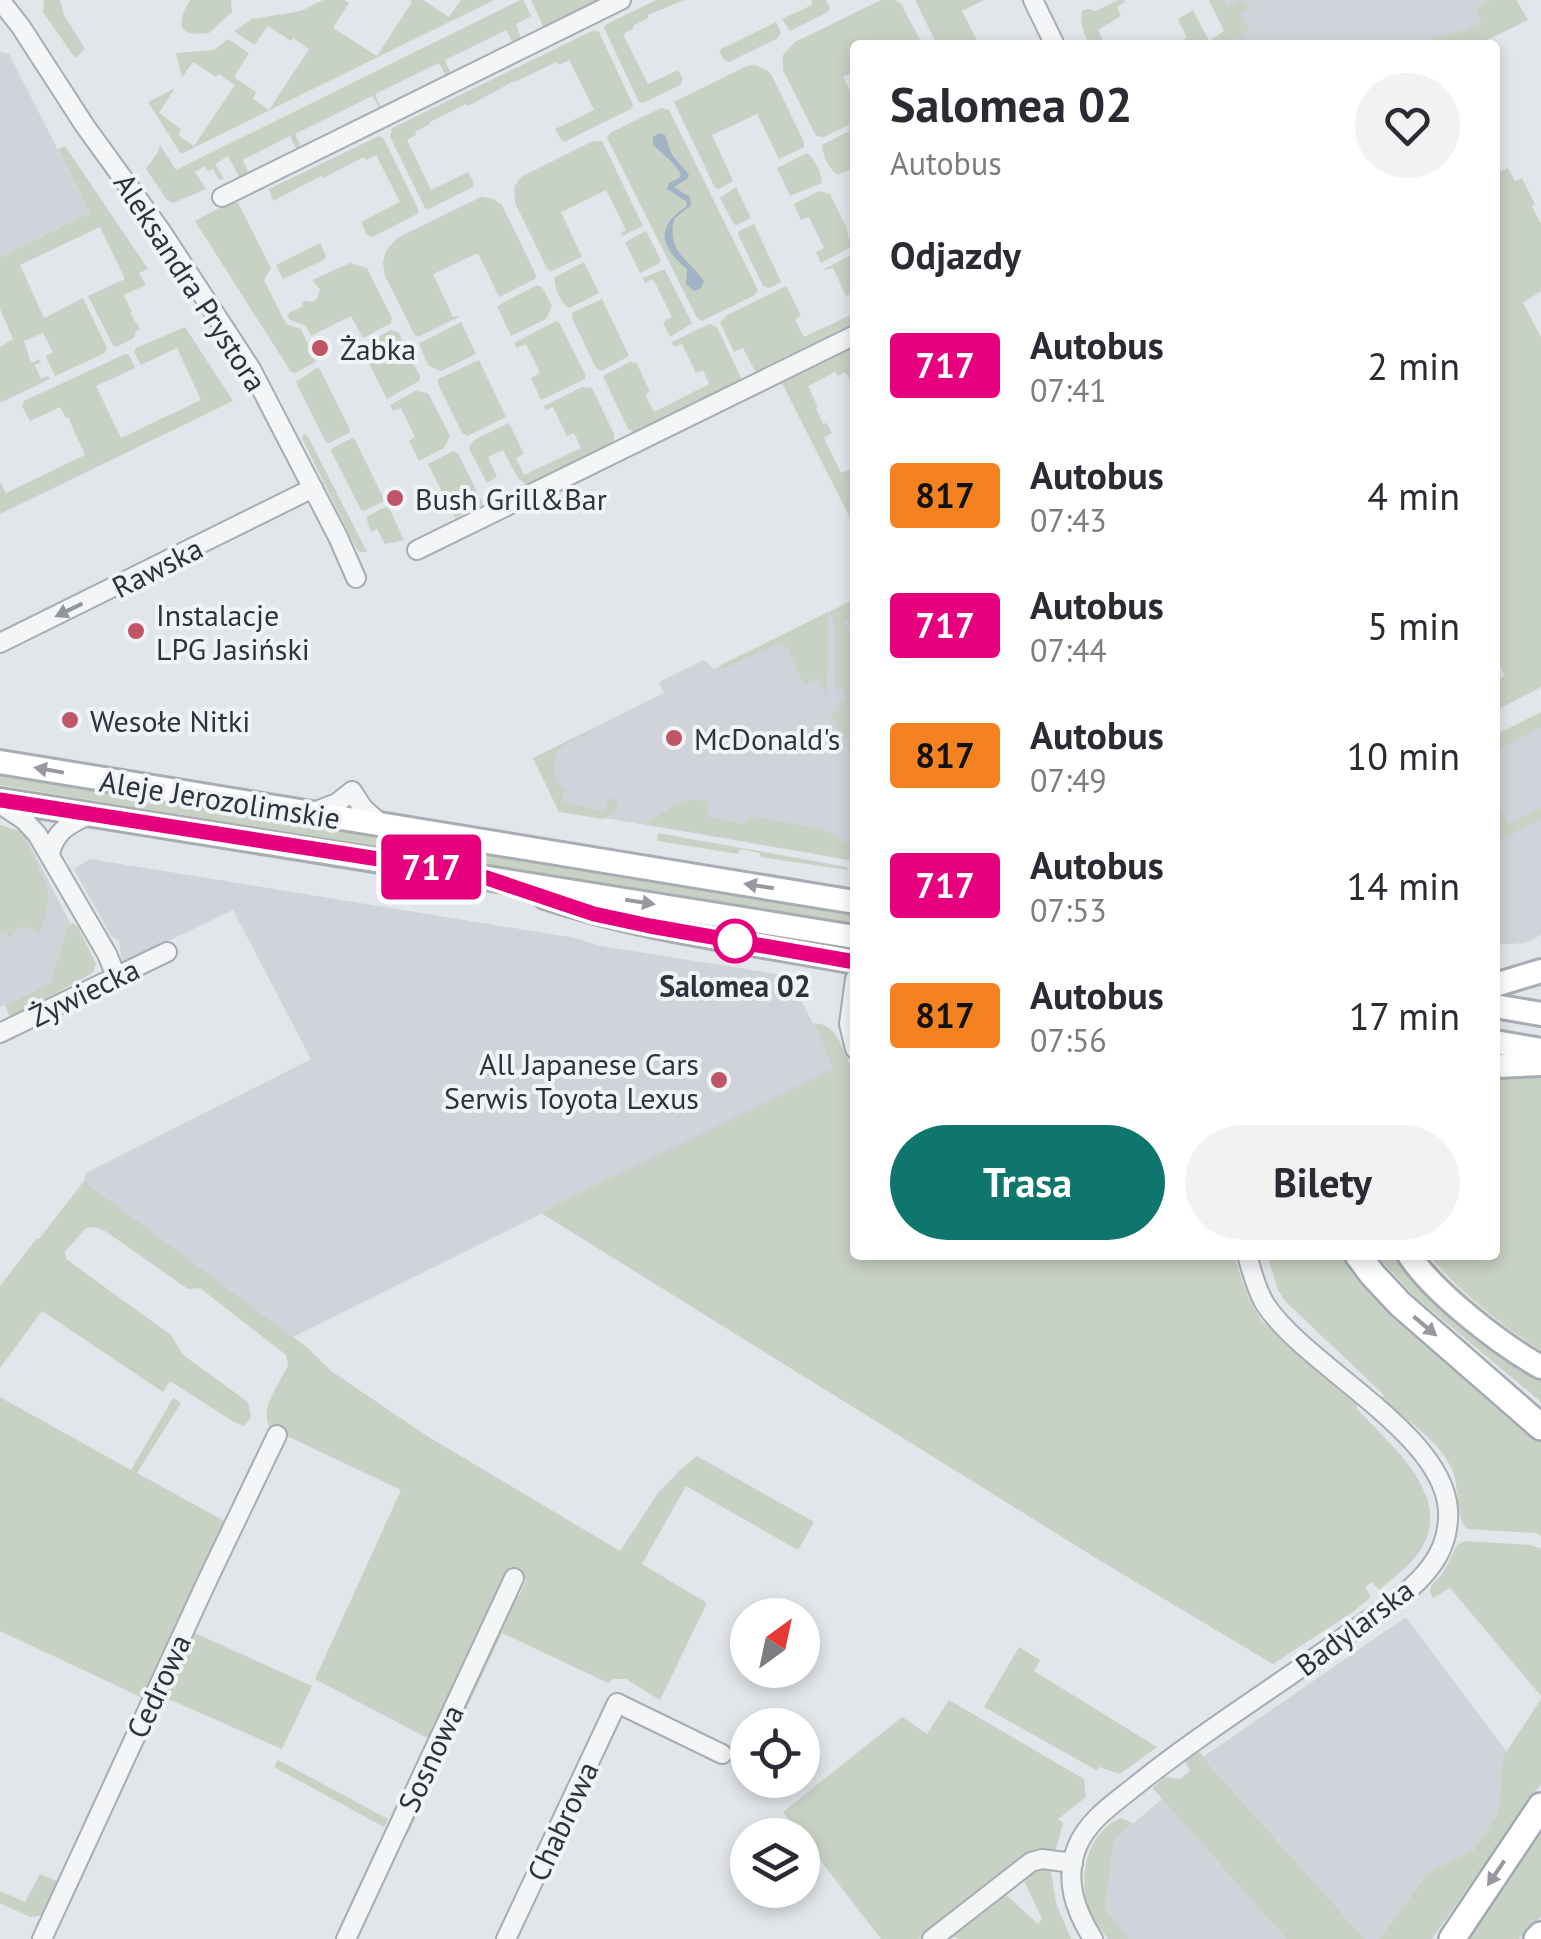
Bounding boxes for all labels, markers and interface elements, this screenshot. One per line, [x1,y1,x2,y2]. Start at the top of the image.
text: Salomea 02 [890,73,1133,135]
button: heart [1355,73,1460,178]
text: Autobus [890,142,1002,184]
street label: Aleksandra Prystora [106,165,276,399]
text: Odjazdy [890,230,1021,279]
text: Autobus [1030,320,1164,369]
place label: Żabka [340,329,416,368]
marker: Żabka [309,337,331,359]
text: 2 min [1367,341,1460,390]
text: 717 [915,342,975,388]
text: 07:41 [1030,369,1107,411]
text: Autobus [1030,450,1164,499]
text: 4 min [1367,471,1460,520]
text: 817 [915,472,975,518]
place label: Bush Grill&Bar [415,479,607,518]
marker: Bush Grill&Bar [384,487,406,509]
text: 07:43 [1030,499,1107,541]
street label: Rawska [105,528,209,606]
text: Autobus [1030,580,1164,629]
place label: Instalacje LPG Jasiński [156,595,310,668]
one-way arrow [54,601,83,618]
text: 5 min [1367,601,1460,650]
text: 717 [915,602,975,648]
marker: Instalacje LPG Jasiński [125,620,147,642]
text: 07:44 [1030,629,1107,671]
place label: Wesołe Nitki [90,701,250,740]
marker: Wesołe Nitki [59,709,81,731]
text: Autobus [1030,710,1164,759]
place label: McDonald's [694,719,840,758]
marker: McDonald's [663,727,685,749]
text: 10 min [1347,731,1460,780]
text: 817 [915,732,975,778]
text: 07:49 [1030,759,1107,801]
street label: Aleje Jerozolimskie [97,761,343,837]
one-way arrow [33,762,64,777]
line badge: 717 [374,834,488,900]
text: Autobus [1030,840,1164,889]
text: 717 [401,844,461,890]
text: 14 min [1347,861,1460,910]
text: 717 [915,862,975,908]
one-way arrow [743,878,774,893]
text: 07:53 [1030,889,1107,931]
one-way arrow [625,895,656,910]
marker: Salomea 02 [714,920,756,962]
street label: Żywiecka [23,949,145,1035]
place label: Salomea 02 [659,966,811,1005]
text: Autobus [1030,970,1164,1019]
text: 17 min [1349,991,1460,1040]
text: 817 [915,992,975,1038]
text: 07:56 [1030,1019,1107,1061]
place label: All Japanese Cars Serwis Toyota Lexus [444,1044,699,1117]
marker: All Japanese Cars Serwis Toyota Lexus [708,1069,730,1091]
button: Trasa [890,1125,1165,1240]
button: Bilety [1185,1125,1460,1240]
one-way arrow [1412,1314,1437,1336]
street label: Badylarska [1287,1570,1421,1684]
north arrow [730,1598,820,1688]
map controls [730,1598,820,1908]
street label: Cedrowa [117,1628,199,1744]
street label: Sosnowa [388,1698,472,1818]
button: locate [730,1708,820,1798]
street label: Chabrowa [517,1755,607,1887]
button: layers [730,1818,820,1908]
one-way arrow [1488,1859,1506,1886]

